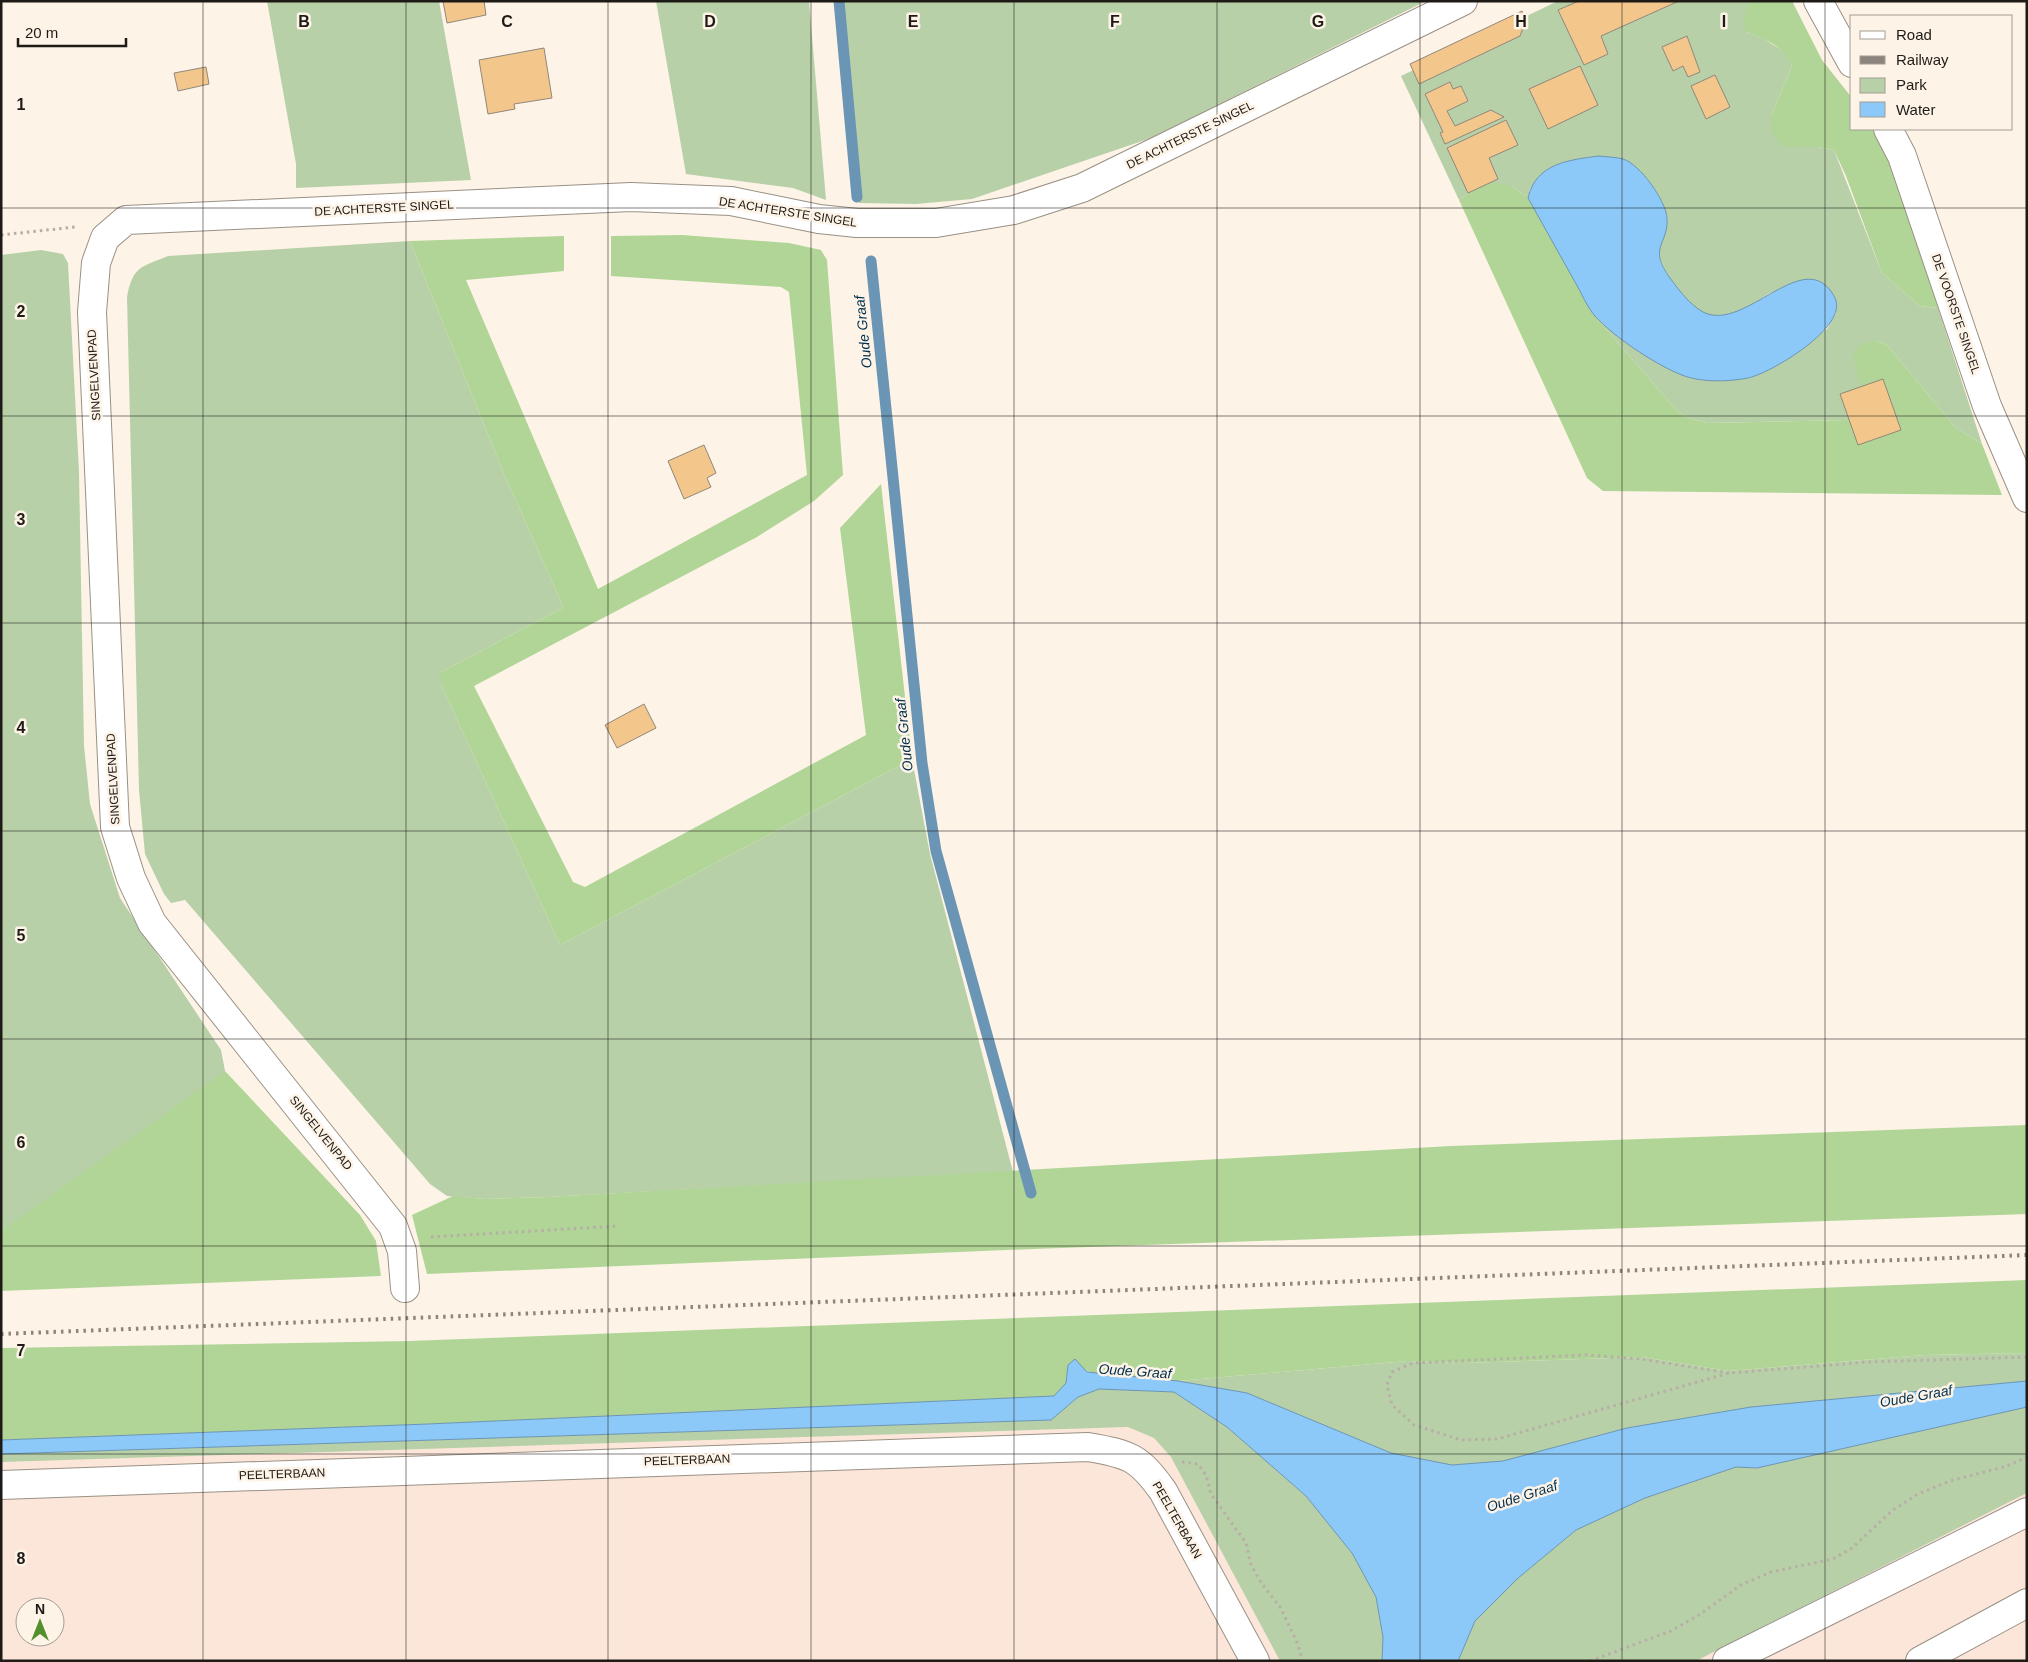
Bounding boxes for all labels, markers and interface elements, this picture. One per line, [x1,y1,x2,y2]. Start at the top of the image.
text: B [298,13,310,30]
text: C [501,13,513,30]
text: D [704,13,716,30]
text: E [908,13,919,30]
text: F [1110,13,1120,30]
text: G [1312,13,1324,30]
text: H [1515,13,1527,30]
text: I [1722,13,1726,30]
scale bar [18,15,125,47]
legend [1850,15,2013,130]
text: 20 m [25,24,58,41]
text: Road [1896,26,1932,43]
text: Railway [1896,51,1949,68]
text: Park [1896,76,1927,93]
text: 1 [17,96,26,113]
street label: DE ACHTERSTE SINGEL [1124,98,1256,172]
text: Water [1896,101,1935,118]
street label: DE ACHTERSTE SINGEL [718,194,858,230]
street label: DE ACHTERSTE SINGEL [314,197,454,219]
street label: DE VOORSTE SINGEL [1929,252,1983,376]
water label: Oude Graaf [851,293,875,369]
text: 2 [17,303,26,320]
street label: SINGELVENPAD [85,329,103,421]
text: 3 [17,511,26,528]
water label: Oude Graaf [892,696,916,772]
text: 4 [17,719,26,736]
street label: SINGELVENPAD [104,733,122,825]
text: 5 [17,927,26,944]
street label: SINGELVENPAD [287,1093,355,1173]
text: 6 [17,1134,26,1151]
text: 7 [17,1342,26,1359]
water label: Oude Graaf [1098,1360,1174,1382]
water label: Oude Graaf [1879,1381,1955,1410]
street label: PEELTERBAAN [644,1451,730,1469]
street label: PEELTERBAAN [239,1465,325,1483]
water label: Oude Graaf [1485,1476,1561,1515]
street label: PEELTERBAAN [1149,1479,1205,1561]
text: 8 [17,1550,26,1567]
north arrow [15,1597,65,1647]
text: N [35,1601,45,1617]

